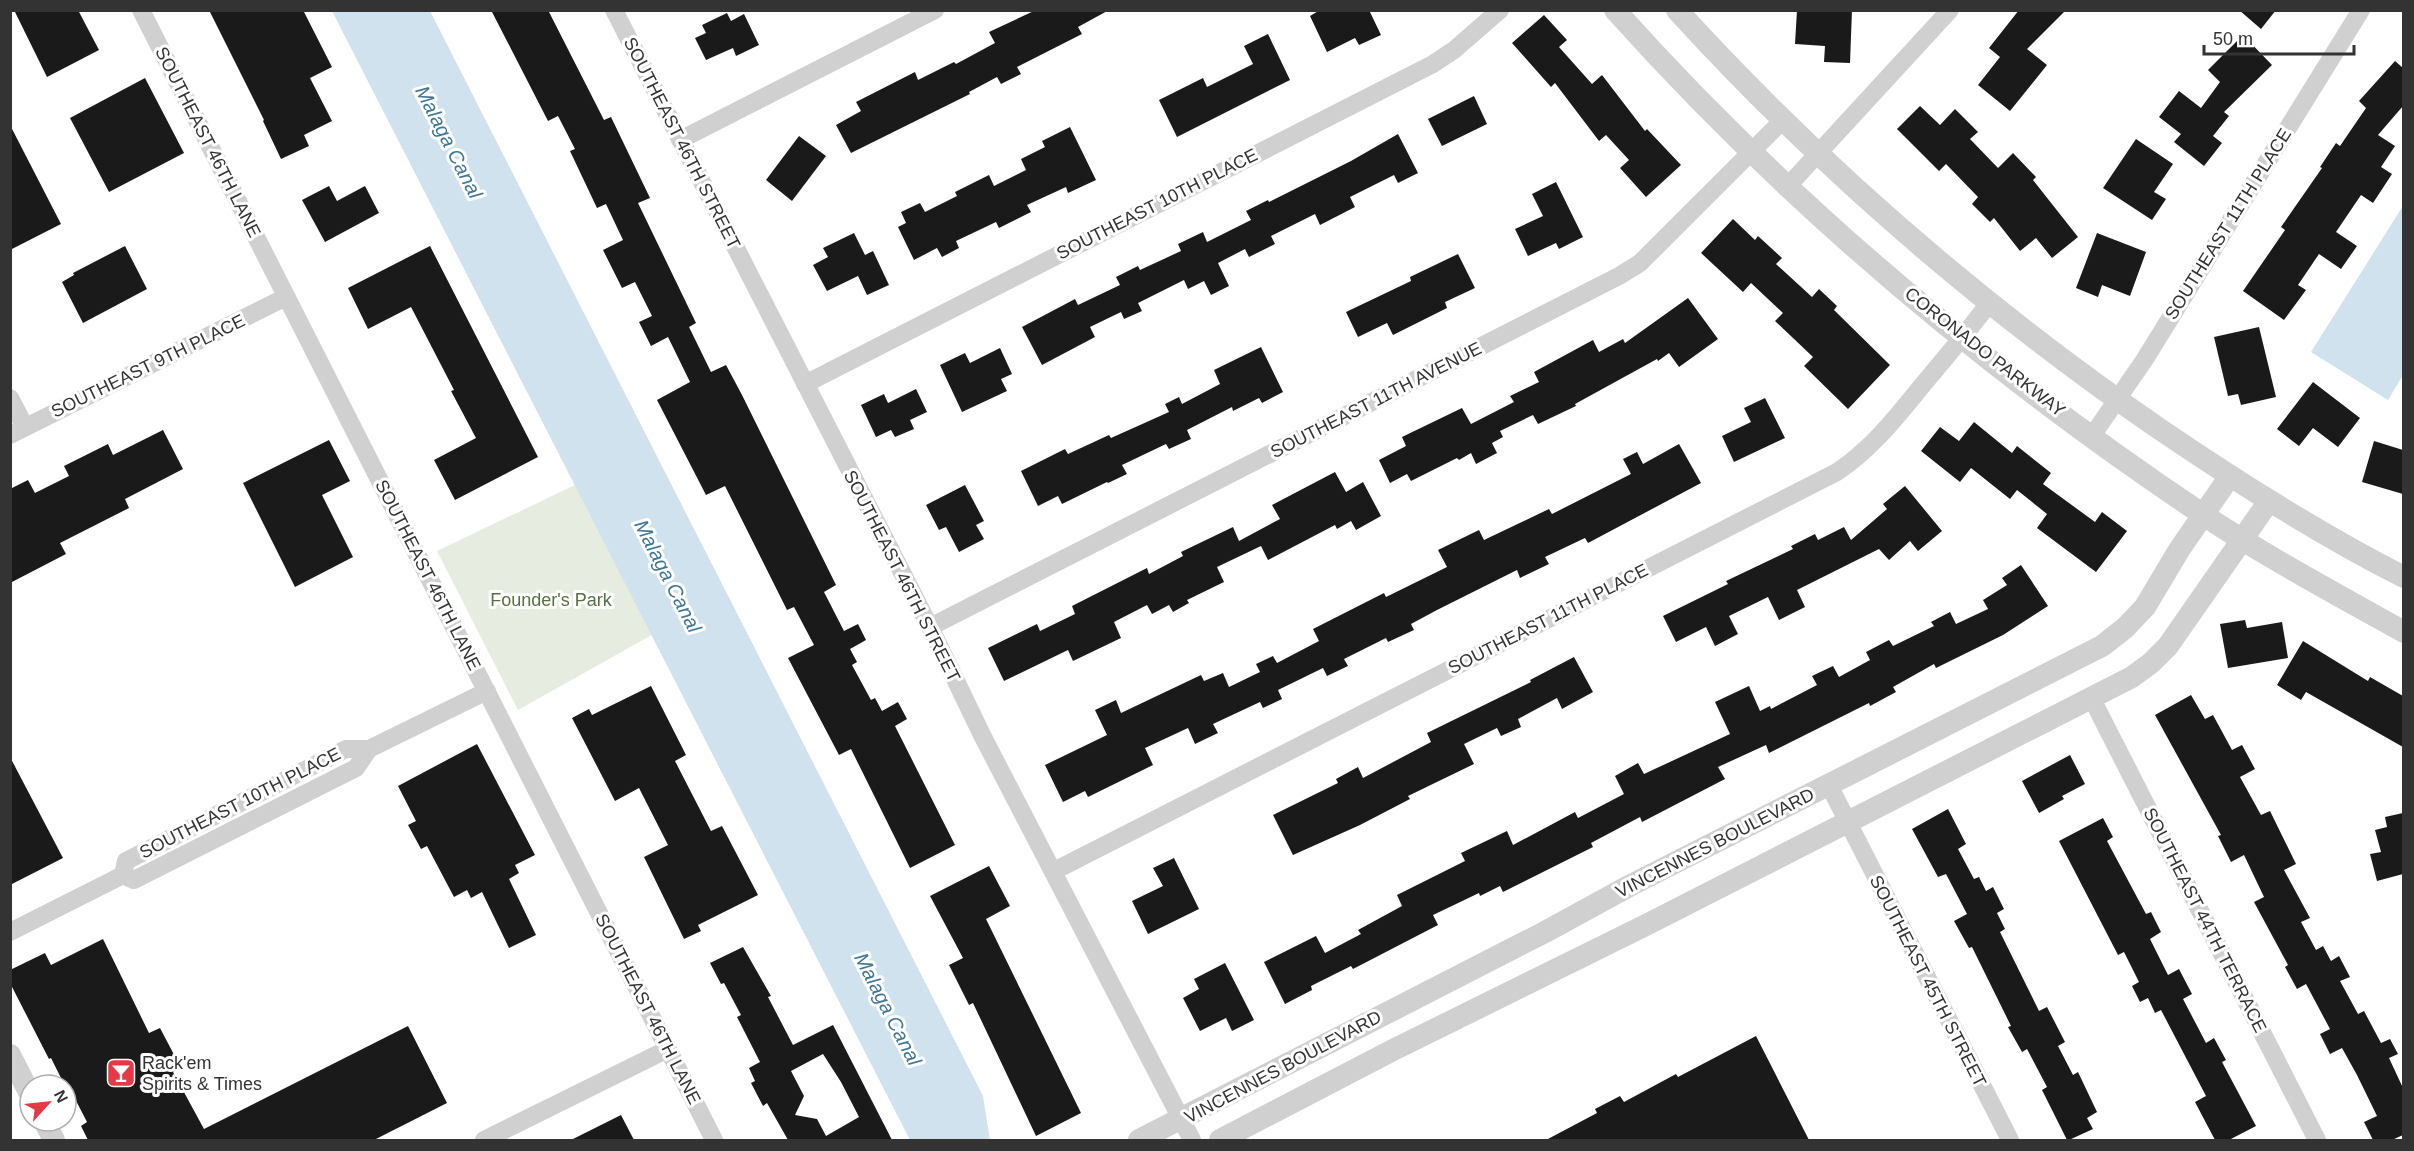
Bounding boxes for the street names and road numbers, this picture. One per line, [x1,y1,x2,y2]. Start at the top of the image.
street label: SOUTHEAST 46TH STREET [620,34,744,252]
street label: SOUTHEAST 46TH LANE [151,44,265,240]
street label: SOUTHEAST 11TH PLACE [2161,125,2295,323]
street label: SOUTHEAST 10TH PLACE [1053,145,1261,263]
street label: CORONADO PARKWAY [1901,283,2069,421]
street label: SOUTHEAST 9TH PLACE [48,310,248,422]
street label: SOUTHEAST 11TH AVENUE [1267,338,1485,462]
street label: SOUTHEAST 46TH STREET [840,467,964,685]
street label: SOUTHEAST 46TH LANE [371,477,485,673]
street label: SOUTHEAST 11TH PLACE [1445,560,1651,678]
street label: SOUTHEAST 10TH PLACE [136,744,344,862]
street label: VINCENNES BOULEVARD [1613,784,1817,902]
street label: SOUTHEAST 44TH TERRACE [2139,804,2271,1036]
street label: SOUTHEAST 45TH STREET [1866,872,1990,1090]
street label: SOUTHEAST 46TH LANE [591,911,705,1107]
street label: VINCENNES BOULEVARD [1181,1007,1385,1127]

